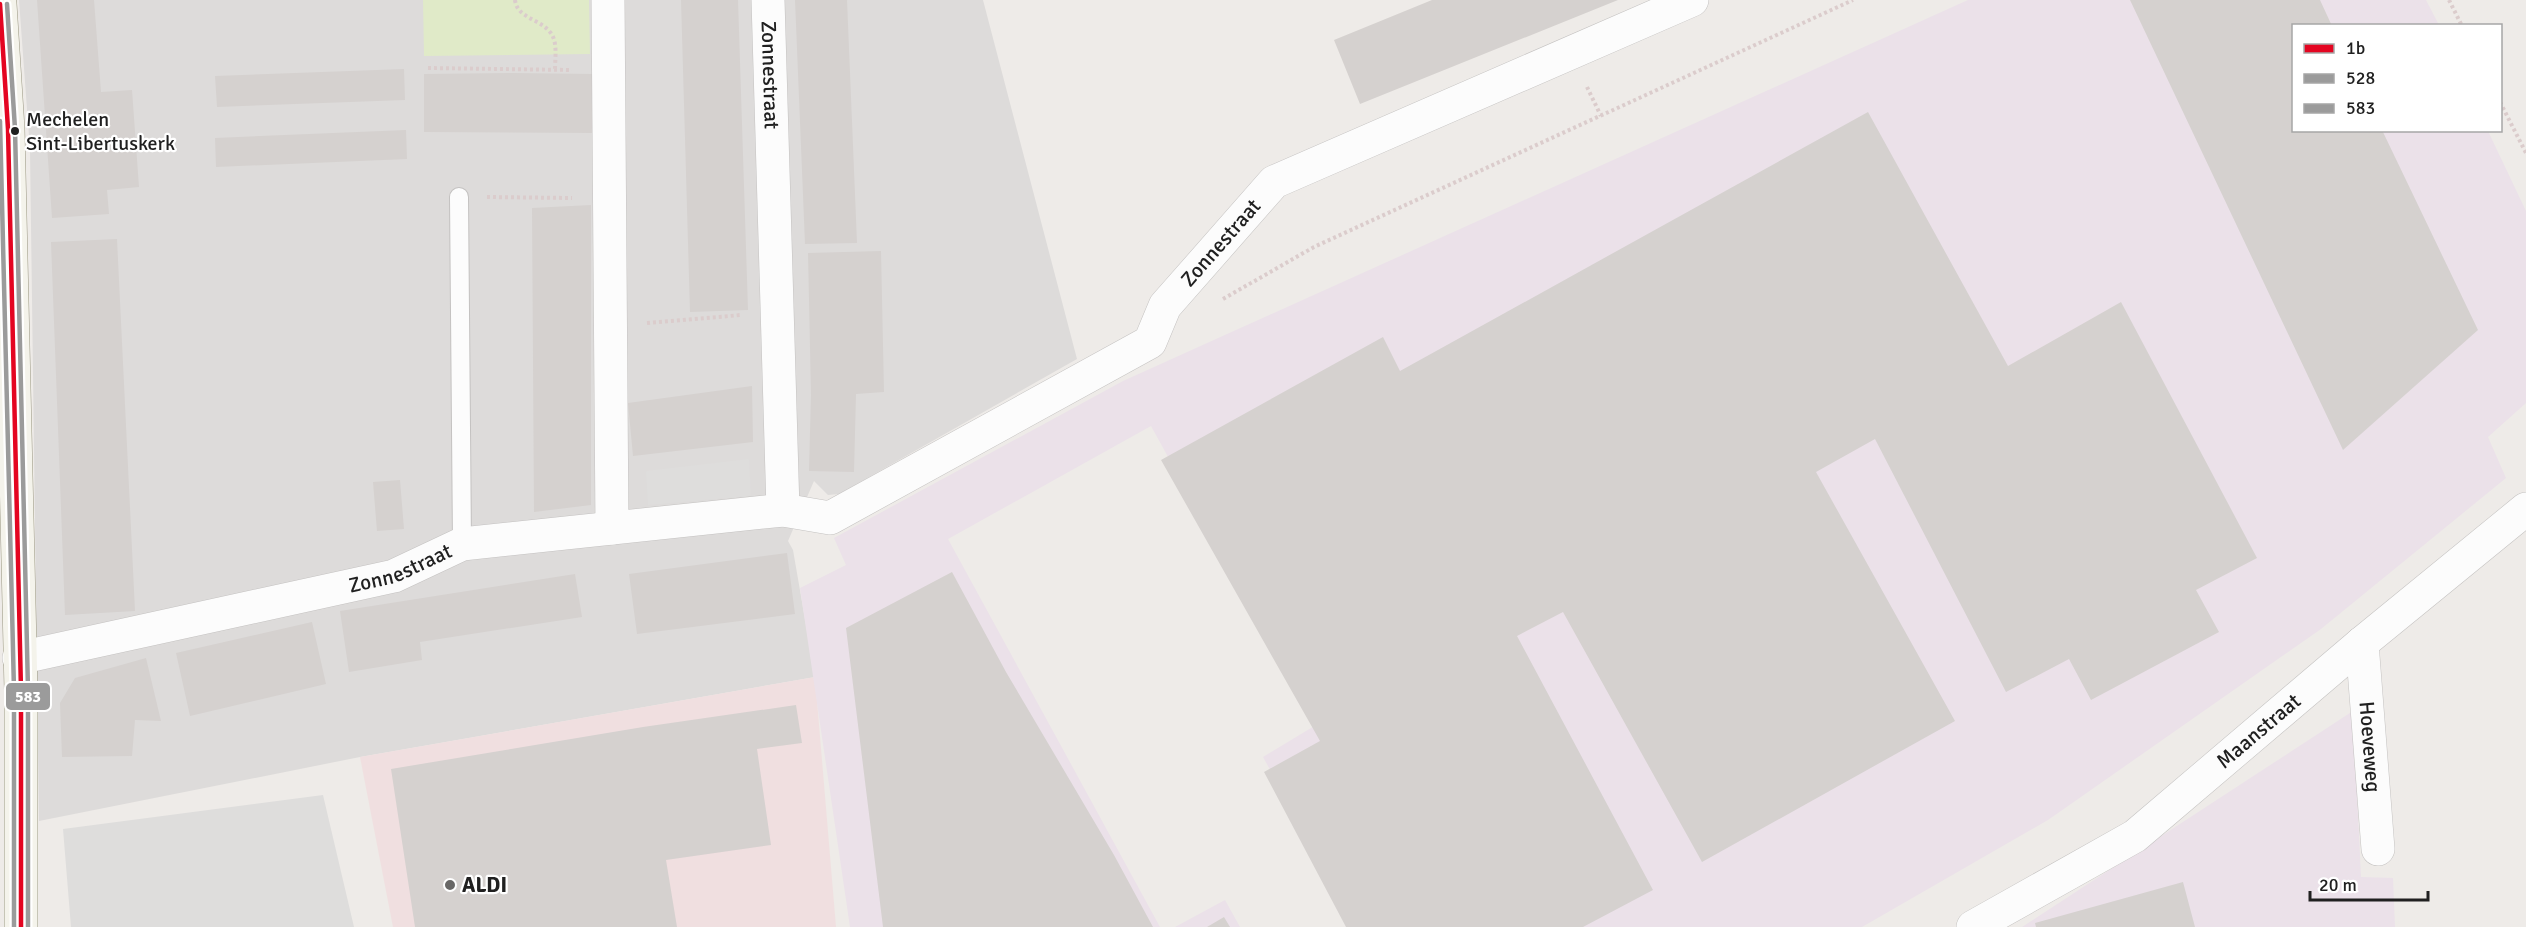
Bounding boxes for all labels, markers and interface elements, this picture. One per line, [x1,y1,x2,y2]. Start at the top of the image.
street label: Zonnestraat [756,21,785,129]
legend [2292,24,2502,132]
text: 1b [2346,37,2365,59]
text: 528 [2346,67,2375,89]
text: 583 [2346,97,2375,119]
place label: Mechelen Sint-Libertuskerk [26,107,175,156]
marker: Mechelen Sint-Libertuskerk [9,125,21,137]
street label: Zonnestraat [1175,193,1266,292]
street label: Zonnestraat [346,538,456,599]
line badge: 583 [5,682,51,711]
text: 583 [15,687,41,707]
street label: Maanstraat [2211,688,2306,774]
street label: Hoeveweg [2354,700,2387,793]
scale bar [2310,864,2428,902]
place label: ALDI [462,872,507,898]
text: 20 m [2319,874,2357,896]
marker: ALDI [443,878,457,892]

